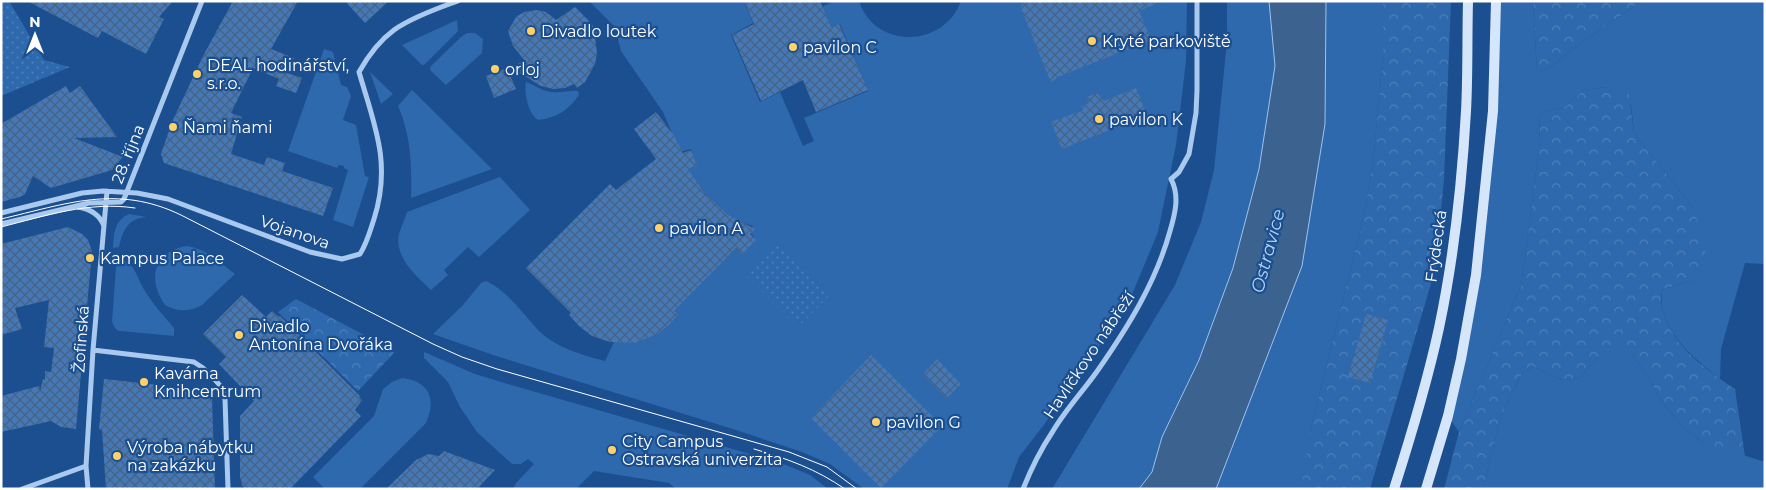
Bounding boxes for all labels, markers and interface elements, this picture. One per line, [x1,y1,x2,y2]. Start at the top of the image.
north arrow [10,10,60,60]
text: N [29,13,41,31]
place label: Divadlo loutek [541,22,657,41]
marker: Divadlo loutek [525,25,537,37]
place label: Kryté parkoviště [1102,32,1231,51]
marker: Kryté parkoviště [1086,35,1098,47]
place label: pavilon C [803,38,877,57]
marker: pavilon C [787,41,799,53]
place label: DEAL hodinářství, s.r.o. [207,56,349,93]
place label: orloj [505,60,540,79]
marker: orloj [489,63,501,75]
marker: DEAL hodinářství, s.r.o. [191,68,203,80]
place label: pavilon K [1109,110,1183,129]
marker: pavilon K [1093,113,1105,125]
place label: Ňami ňami [183,118,272,137]
marker: Ňami ňami [167,121,179,133]
street label: 28. října [108,122,148,186]
water label: Ostravice [1246,207,1290,295]
street label: Frýdecká [1422,209,1450,283]
street label: Vojanova [258,211,332,253]
place label: pavilon A [669,219,743,238]
marker: pavilon A [653,222,665,234]
place label: Kampus Palace [100,249,224,268]
marker: Kampus Palace [84,252,96,264]
street label: Havlíčkovo nábřeží [1039,287,1139,422]
street label: Žofinská [69,305,93,373]
place label: Divadlo Antonína Dvořáka [249,317,393,354]
marker: Divadlo Antonína Dvořáka [233,329,245,341]
place label: Kavárna Knihcentrum [154,364,261,401]
marker: Kavárna Knihcentrum [138,376,150,388]
place label: pavilon G [886,413,961,432]
marker: pavilon G [870,416,882,428]
place label: City Campus Ostravská univerzita [622,432,783,469]
place label: Výroba nábytku na zakázku [127,438,254,475]
marker: City Campus Ostravská univerzita [606,444,618,456]
marker: Výroba nábytku na zakázku [111,450,123,462]

